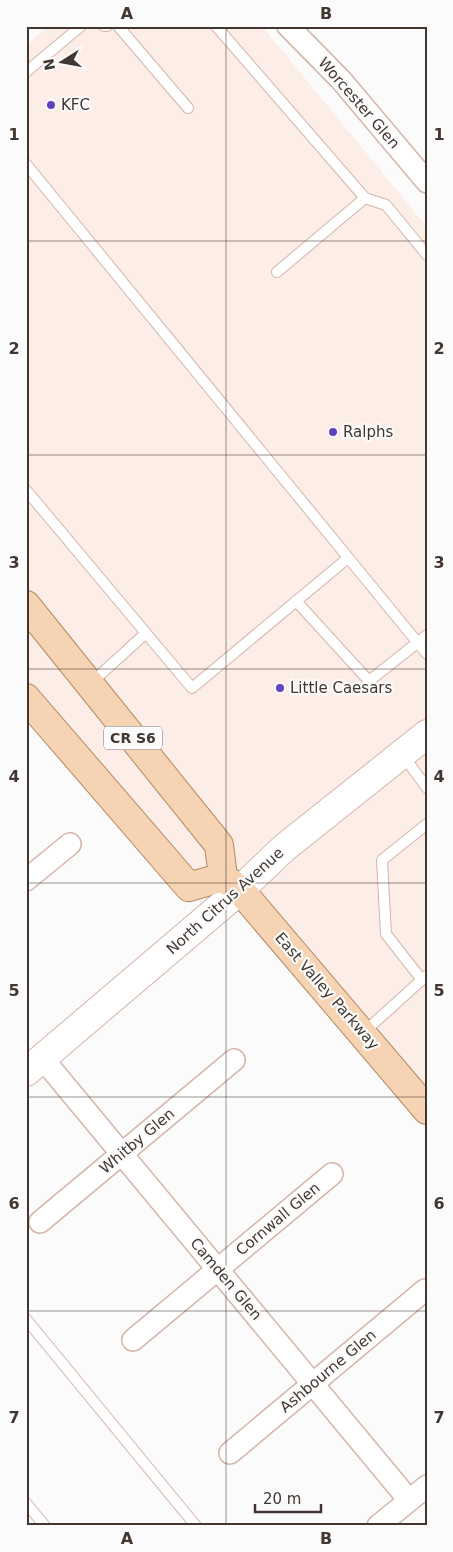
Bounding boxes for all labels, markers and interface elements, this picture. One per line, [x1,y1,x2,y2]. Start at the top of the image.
text: A [121,4,134,23]
text: B [320,4,332,23]
north arrow [38,38,88,88]
street label: Worcester Glen [315,54,403,152]
text: N [40,57,58,72]
place label: KFC [61,96,90,114]
marker: KFC [45,99,57,111]
text: 1 [8,125,20,144]
text: 1 [433,125,445,144]
text: 2 [8,339,20,358]
text: 2 [433,339,445,358]
place label: Ralphs [343,423,393,441]
marker: Ralphs [327,426,339,438]
text: 3 [8,553,20,572]
text: 3 [433,553,445,572]
place label: Little Caesars [290,679,393,697]
marker: Little Caesars [274,682,286,694]
road number: CR S6 [104,726,162,750]
text: 4 [8,767,20,786]
text: 4 [433,767,445,786]
street label: North Citrus Avenue [163,844,287,958]
street label: East Valley Parkway [271,929,383,1053]
text: 5 [8,981,20,1000]
text: 5 [433,981,445,1000]
street label: Whitby Glen [96,1105,178,1177]
street label: Cornwall Glen [232,1179,324,1259]
text: 6 [8,1194,20,1213]
text: 6 [433,1194,445,1213]
street label: Camden Glen [186,1234,266,1324]
street label: Ashbourne Glen [276,1326,380,1416]
text: 7 [8,1408,20,1427]
text: 7 [433,1408,445,1427]
scale bar [255,1482,322,1514]
text: 20 m [263,1490,301,1508]
text: A [121,1529,134,1548]
text: B [320,1529,332,1548]

